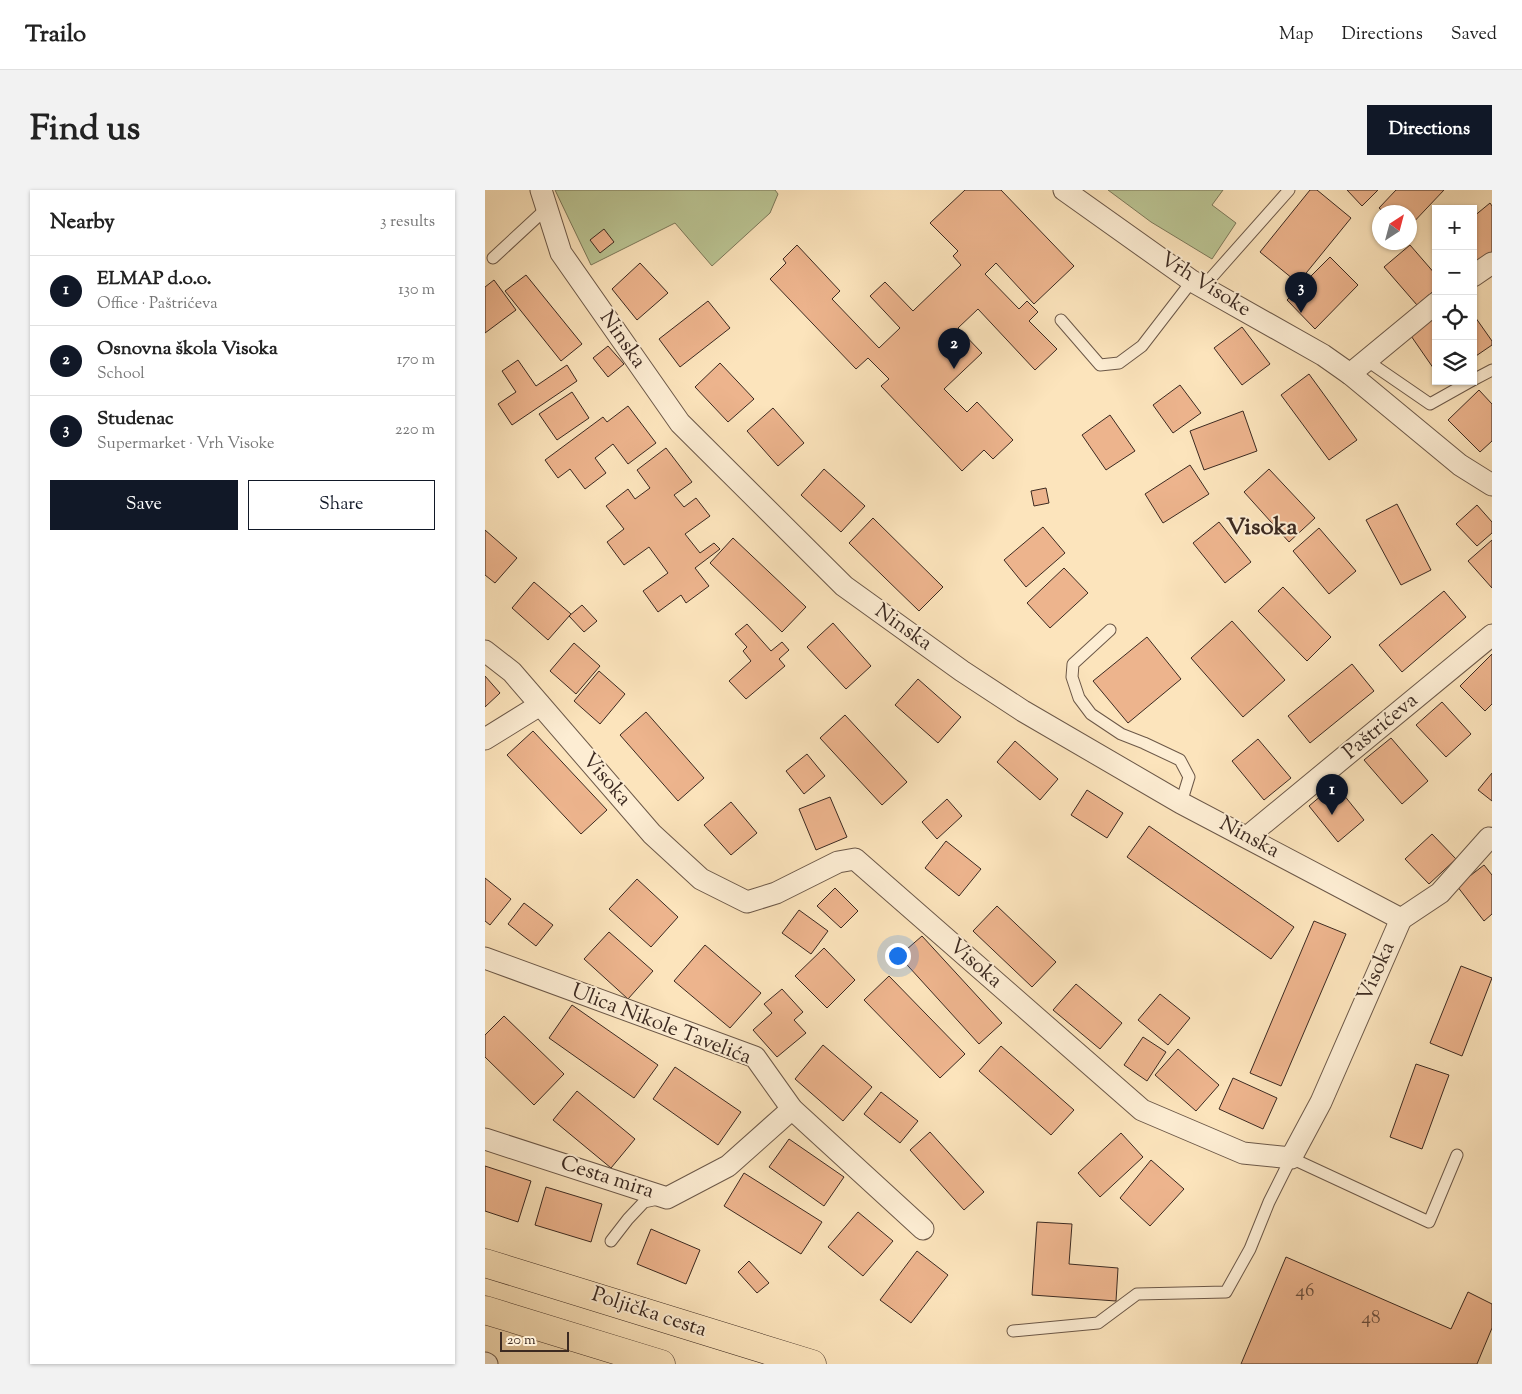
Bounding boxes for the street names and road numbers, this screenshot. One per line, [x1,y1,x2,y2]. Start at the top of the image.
street label: Vrh Visoke [1154,245,1256,325]
street label: Ninska [591,305,653,375]
street label: Ninska [868,597,938,659]
street label: Paštrićeva [1337,686,1425,767]
street label: Visoka [574,747,638,814]
street label: Ninska [1214,810,1285,867]
street label: Visoka [942,932,1009,996]
street label: Visoka [1351,937,1404,1007]
street label: Ulica Nikole Tavelića [567,977,756,1073]
street label: Cesta mira [556,1149,658,1207]
street label: Poljička cesta [588,1280,711,1346]

